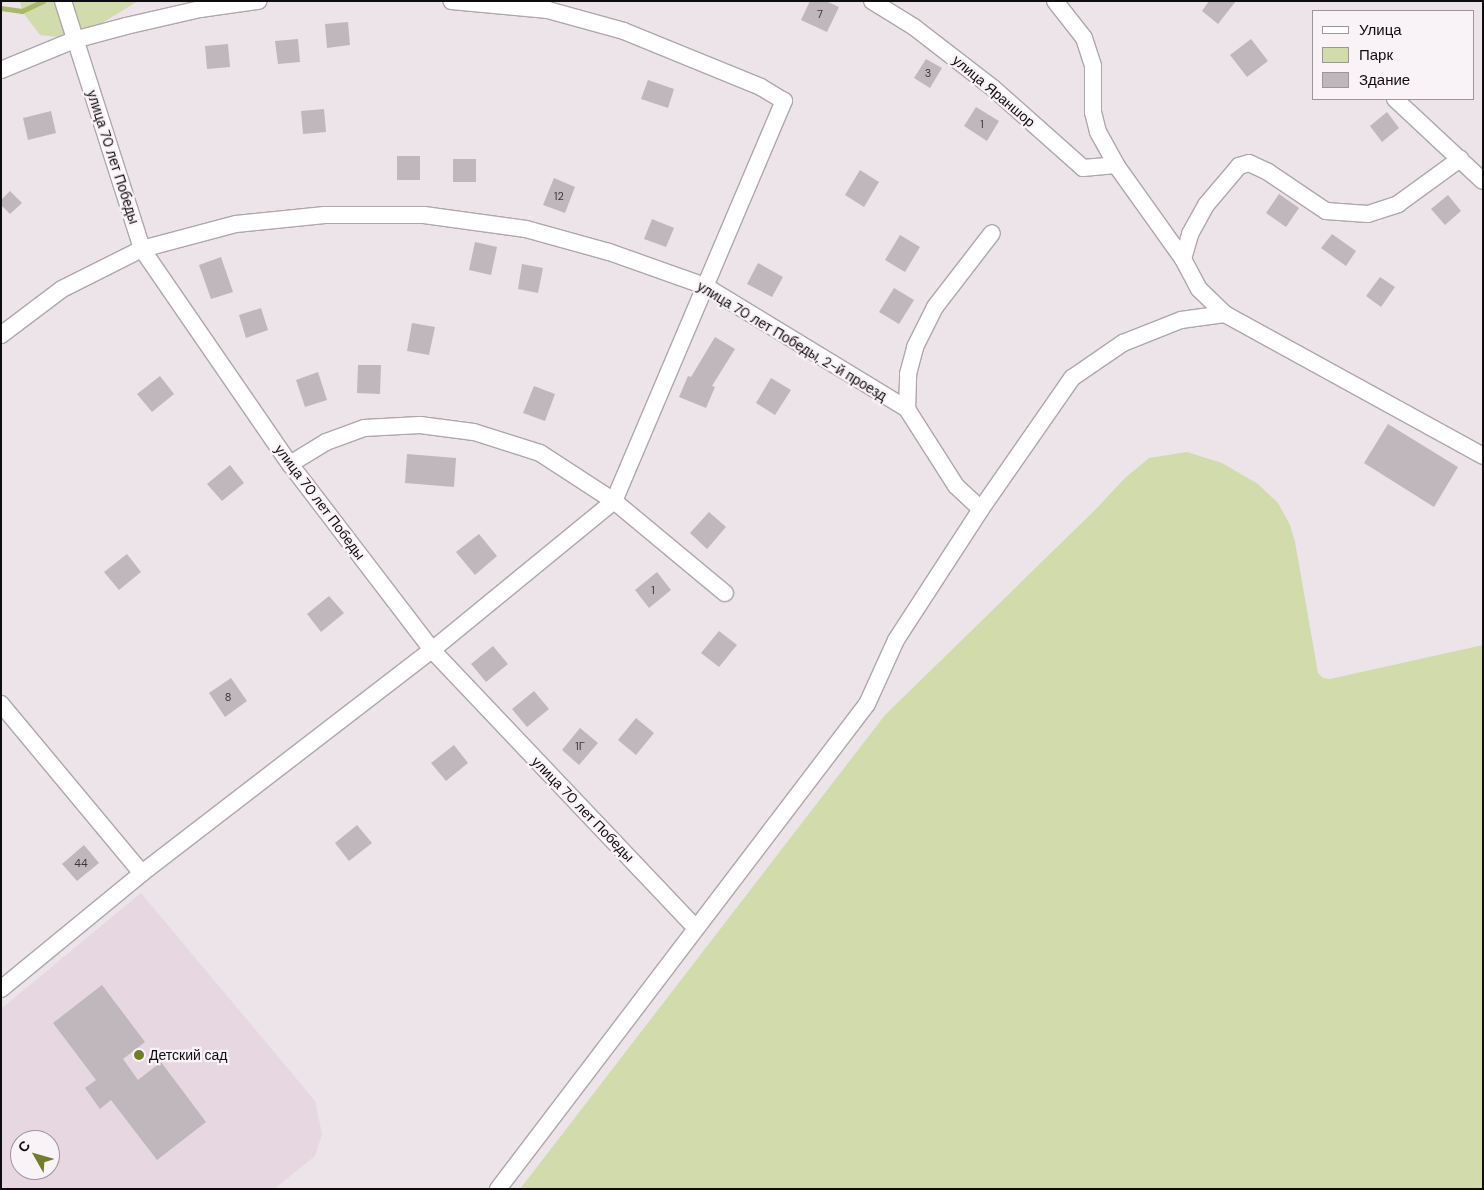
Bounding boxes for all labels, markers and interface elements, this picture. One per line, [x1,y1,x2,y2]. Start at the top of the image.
house number: 7 [817,7,823,21]
legend [1312,10,1474,100]
text: Улица [1359,20,1402,40]
text: Парк [1359,45,1393,65]
street label: улица Яраншор [949,52,1039,130]
house number: 3 [925,66,931,80]
text: Здание [1359,70,1410,90]
street label: улица 70 лет Победы [83,88,143,226]
house number: 1 [980,117,984,131]
house number: 12 [554,189,564,203]
street label: улица 70 лет Победы, 2-й проезд [694,278,890,404]
street label: улица 70 лет Победы [271,441,369,563]
house number: 1 [651,583,655,597]
house number: 8 [225,690,231,704]
house number: 1Г [575,739,585,753]
street label: улица 70 лет Победы [528,753,638,865]
house number: 44 [74,856,88,870]
place label: Детский сад [149,1047,228,1063]
marker: Детский сад [133,1049,145,1061]
north arrow [10,1130,60,1180]
text: С [14,1137,34,1156]

